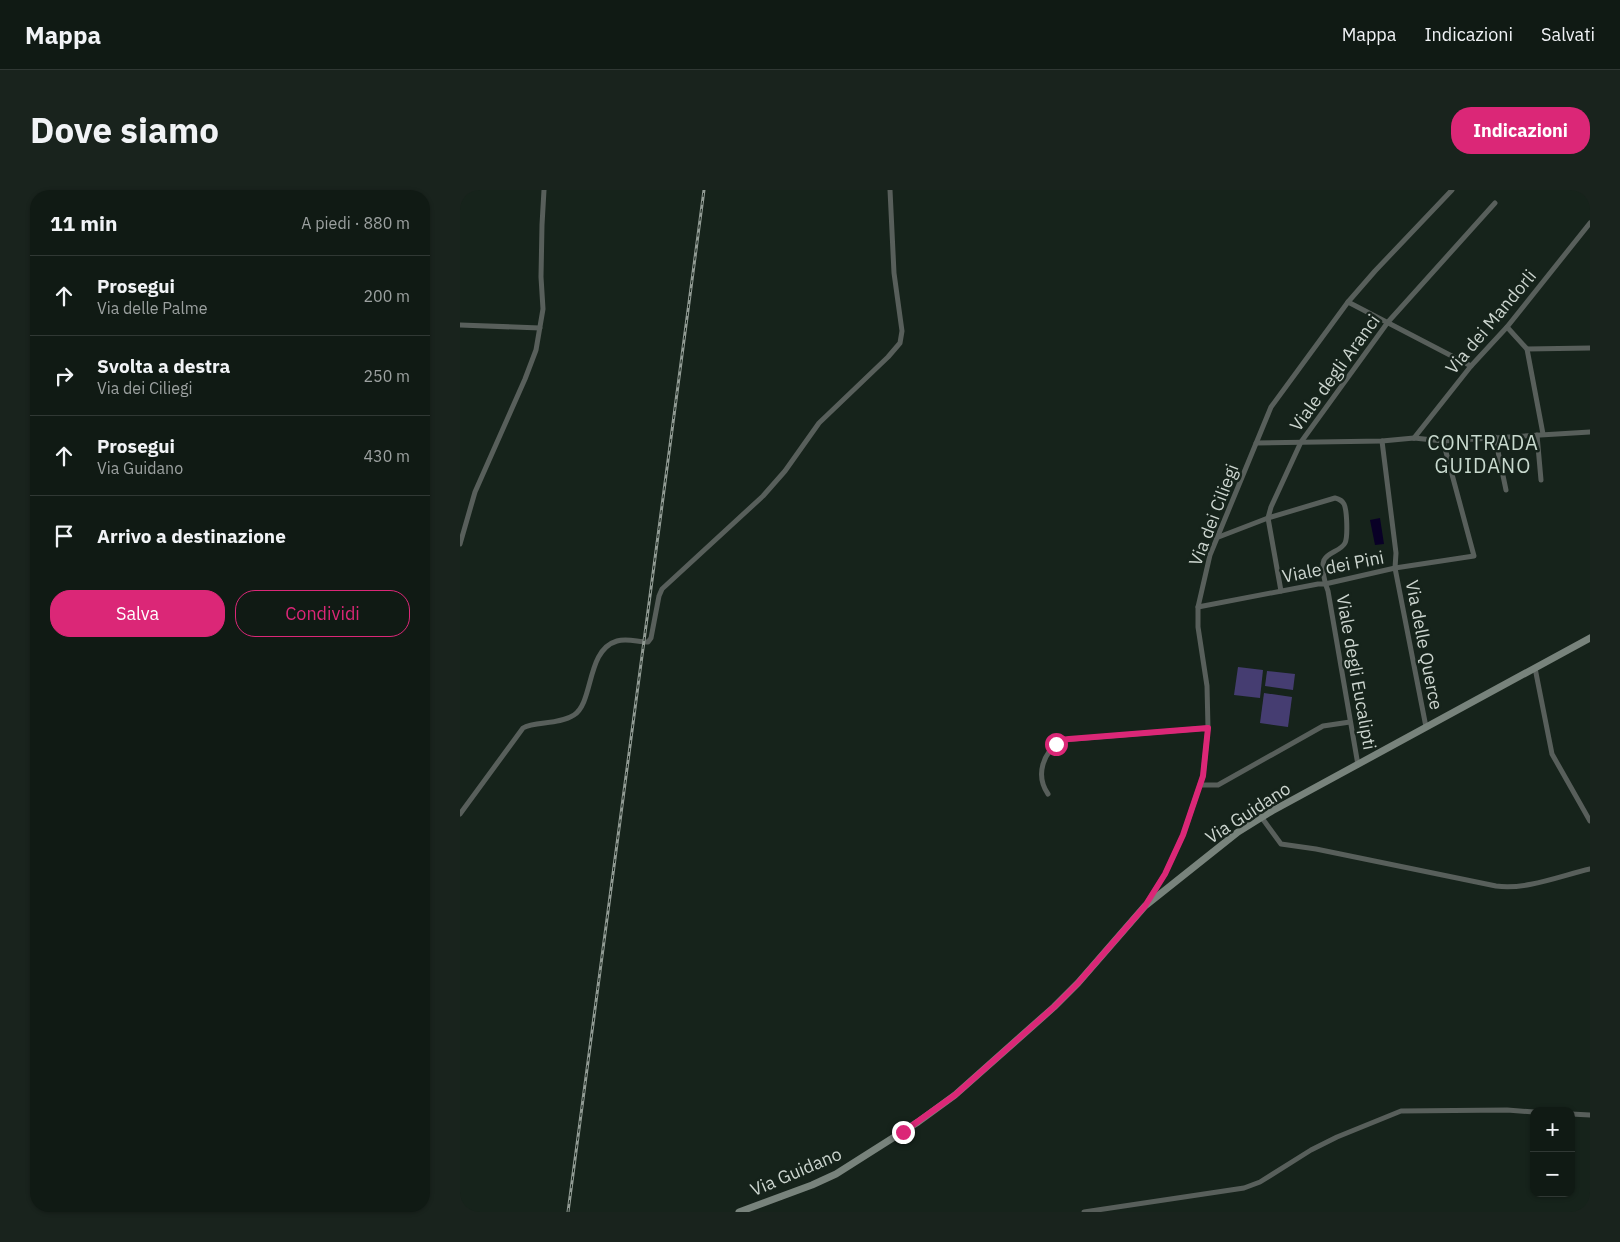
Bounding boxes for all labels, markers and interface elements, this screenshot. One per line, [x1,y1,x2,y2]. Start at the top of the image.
text: Mappa [25,19,101,51]
text: Mappa [1342,23,1396,46]
text: Indicazioni [1424,23,1513,46]
text: Salvati [1541,23,1595,46]
text: Dove siamo [30,107,219,153]
button: Indicazioni [1451,107,1590,154]
text: 11 min [50,209,117,237]
text: A piedi · 880 m [301,213,410,233]
street label: Via dei Mandorli [1440,265,1541,379]
text: Prosegui [97,274,175,298]
icon: ahead [50,282,78,310]
text: 200 m [363,286,410,306]
text: Via delle Palme [97,298,208,318]
street label: Viale degli Aranci [1284,310,1385,436]
text: Svolta a destra [97,354,230,378]
icon: right [50,362,78,390]
text: 250 m [363,366,410,386]
text: Via dei Ciliegi [97,378,192,398]
district label: CONTRADA GUIDANO [1427,429,1539,479]
text: Prosegui [97,434,175,458]
icon: ahead [50,442,78,470]
text: 430 m [363,446,410,466]
text: Via Guidano [97,458,183,478]
street label: Via dei Ciliegi [1184,461,1244,569]
icon: arrive [50,522,78,550]
text: Arrivo a destinazione [97,524,286,548]
street label: Viale dei Pini [1280,545,1386,588]
street label: Via delle Querce [1401,578,1448,712]
button: Salva [50,590,225,637]
button: Condividi [235,590,410,637]
street label: Viale degli Eucalipti [1331,592,1381,751]
route start [1045,733,1068,756]
street label: Via Guidano [1201,777,1295,849]
map controls [1530,1107,1575,1197]
button: + [1530,1107,1575,1152]
route end [892,1121,915,1144]
street label: Via Guidano [747,1142,845,1201]
button: − [1530,1152,1575,1197]

